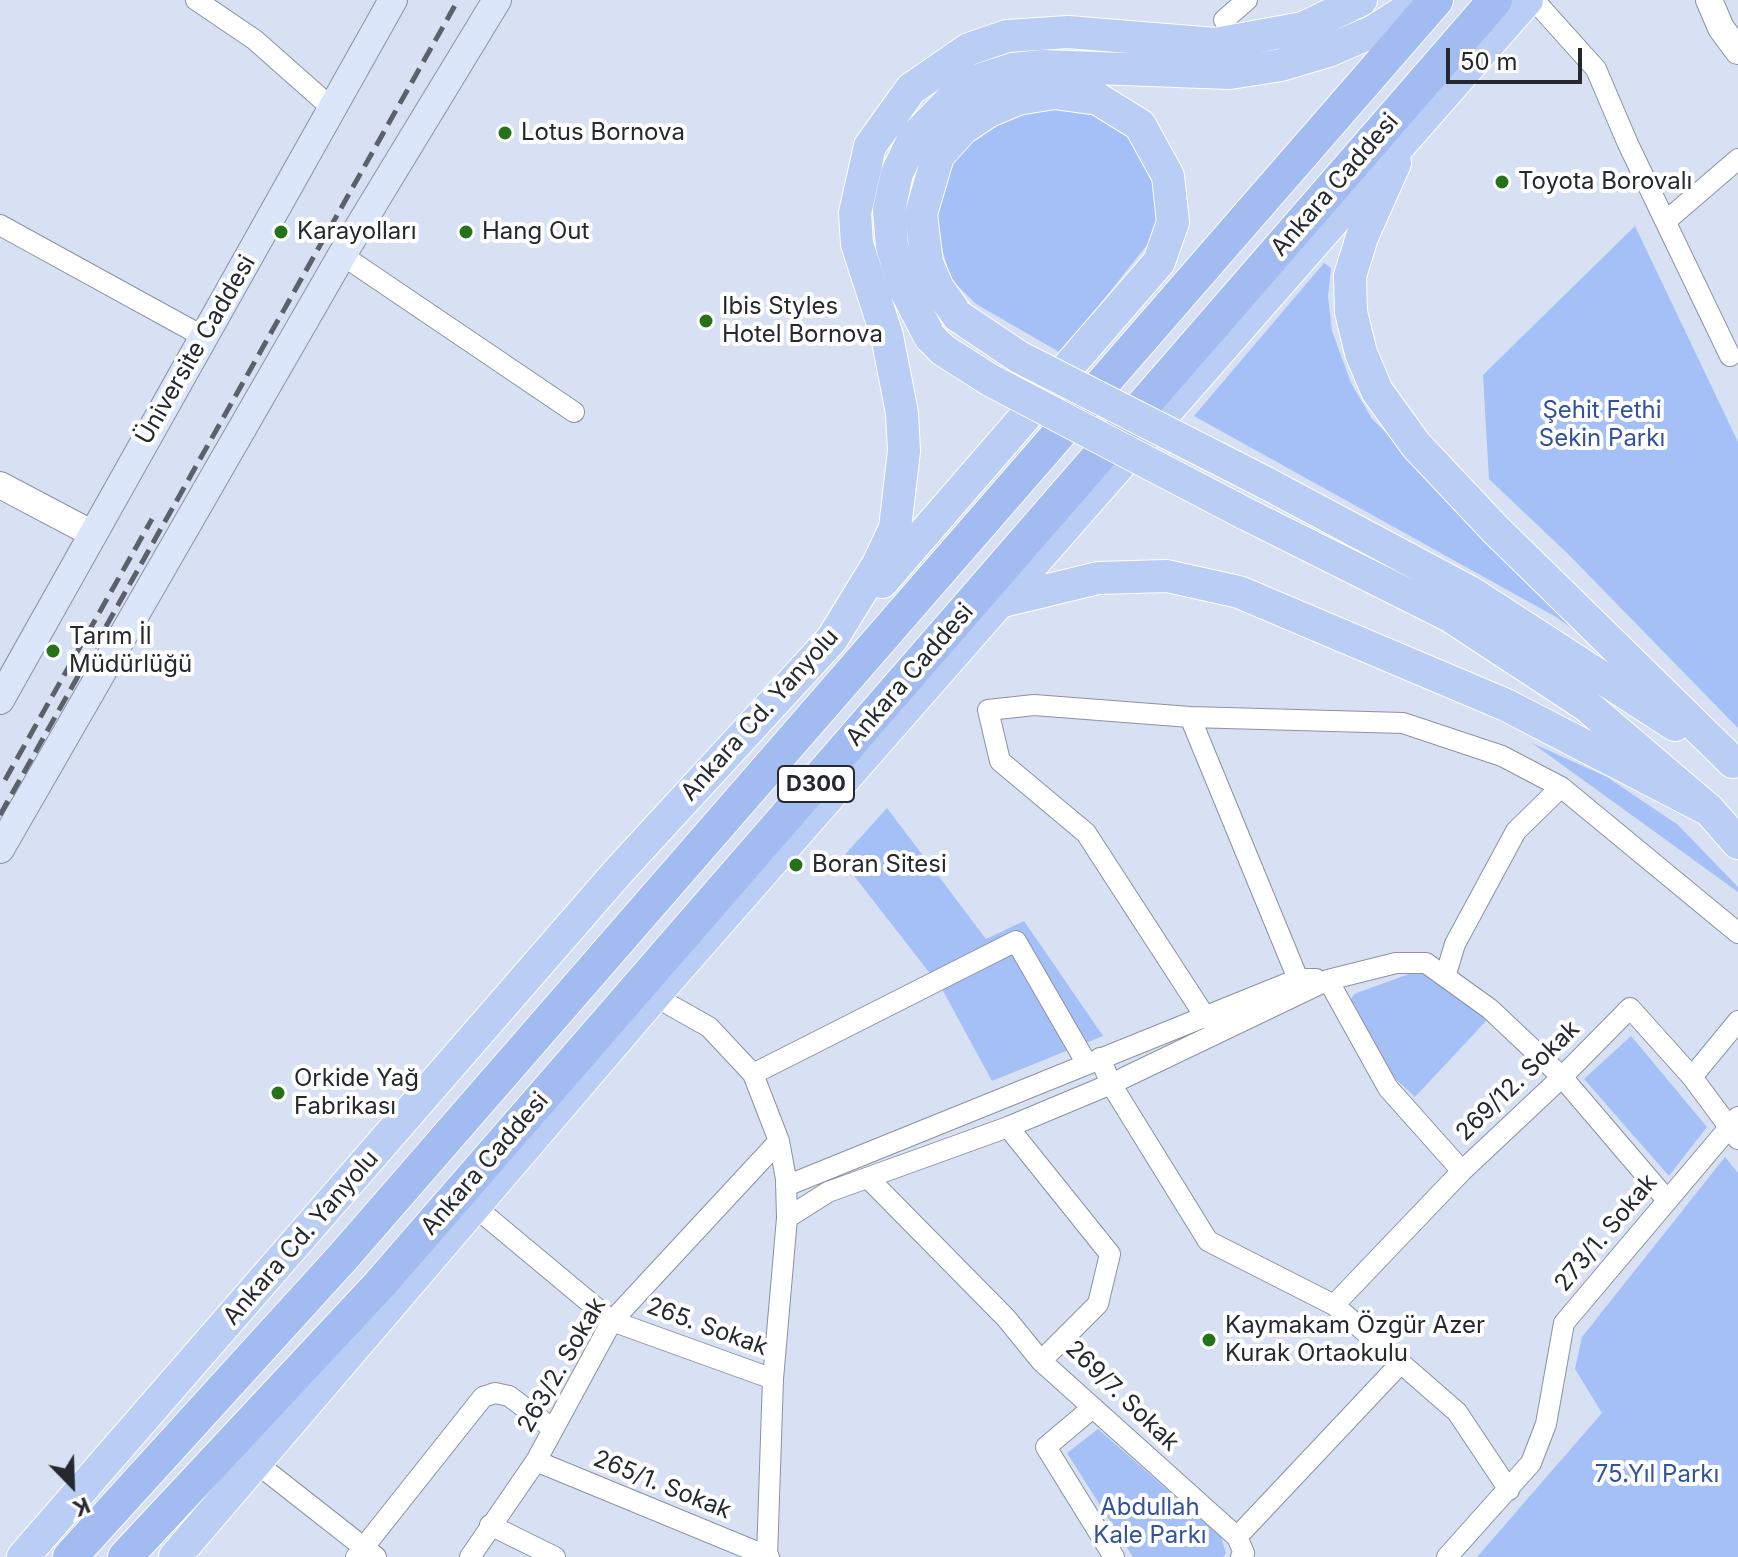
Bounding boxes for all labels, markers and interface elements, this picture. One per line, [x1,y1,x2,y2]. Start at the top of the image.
scale bar [1450,32,1586,82]
text: 50 m [1460,47,1518,76]
street label: Ankara Caddesi [1265,108,1405,262]
place label: Lotus Bornova [521,119,685,147]
marker: Lotus Bornova [496,124,514,142]
place label: Toyota Borovalı [1518,168,1692,196]
marker: Toyota Borovalı [1493,173,1511,191]
place label: Karayolları [297,218,416,246]
place label: Hang Out [482,218,589,246]
marker: Karayolları [272,223,290,241]
marker: Hang Out [457,223,475,241]
street label: Üniversite Caddesi [130,250,262,450]
place label: Ibis Styles Hotel Bornova [722,293,883,349]
marker: Ibis Styles Hotel Bornova [697,312,715,330]
park label: Şehit Fethi Sekin Parkı [1539,397,1665,453]
street label: Ankara Caddesi [840,598,980,752]
place label: Tarım İl Müdürlüğü [69,623,192,679]
street label: Ankara Cd. Yanyolu [675,623,845,807]
marker: Tarım İl Müdürlüğü [44,642,62,660]
road number: D300 [778,766,854,802]
place label: Boran Sitesi [812,851,947,879]
marker: Boran Sitesi [787,856,805,874]
street label: 269/12. Sokak [1450,1015,1586,1147]
place label: Orkide Yağ Fabrikası [294,1065,419,1121]
marker: Orkide Yağ Fabrikası [269,1084,287,1102]
street label: Ankara Caddesi [415,1087,555,1241]
street label: Ankara Cd. Yanyolu [217,1145,385,1331]
street label: 273/1. Sokak [1549,1168,1663,1298]
street label: 263/2. Sokak [512,1292,612,1438]
street label: 265. Sokak [643,1292,771,1362]
place label: Kaymakam Özgür Azer Kurak Ortaokulu [1225,1312,1485,1368]
marker: Kaymakam Özgür Azer Kurak Ortaokulu [1200,1331,1218,1349]
street label: 269/7. Sokak [1059,1335,1185,1457]
street label: 265/1. Sokak [589,1444,735,1526]
north arrow [32,1445,112,1525]
park label: 75.Yıl Parkı [1595,1461,1719,1489]
text: K [69,1492,94,1522]
park label: Abdullah Kale Parkı [1093,1494,1207,1550]

